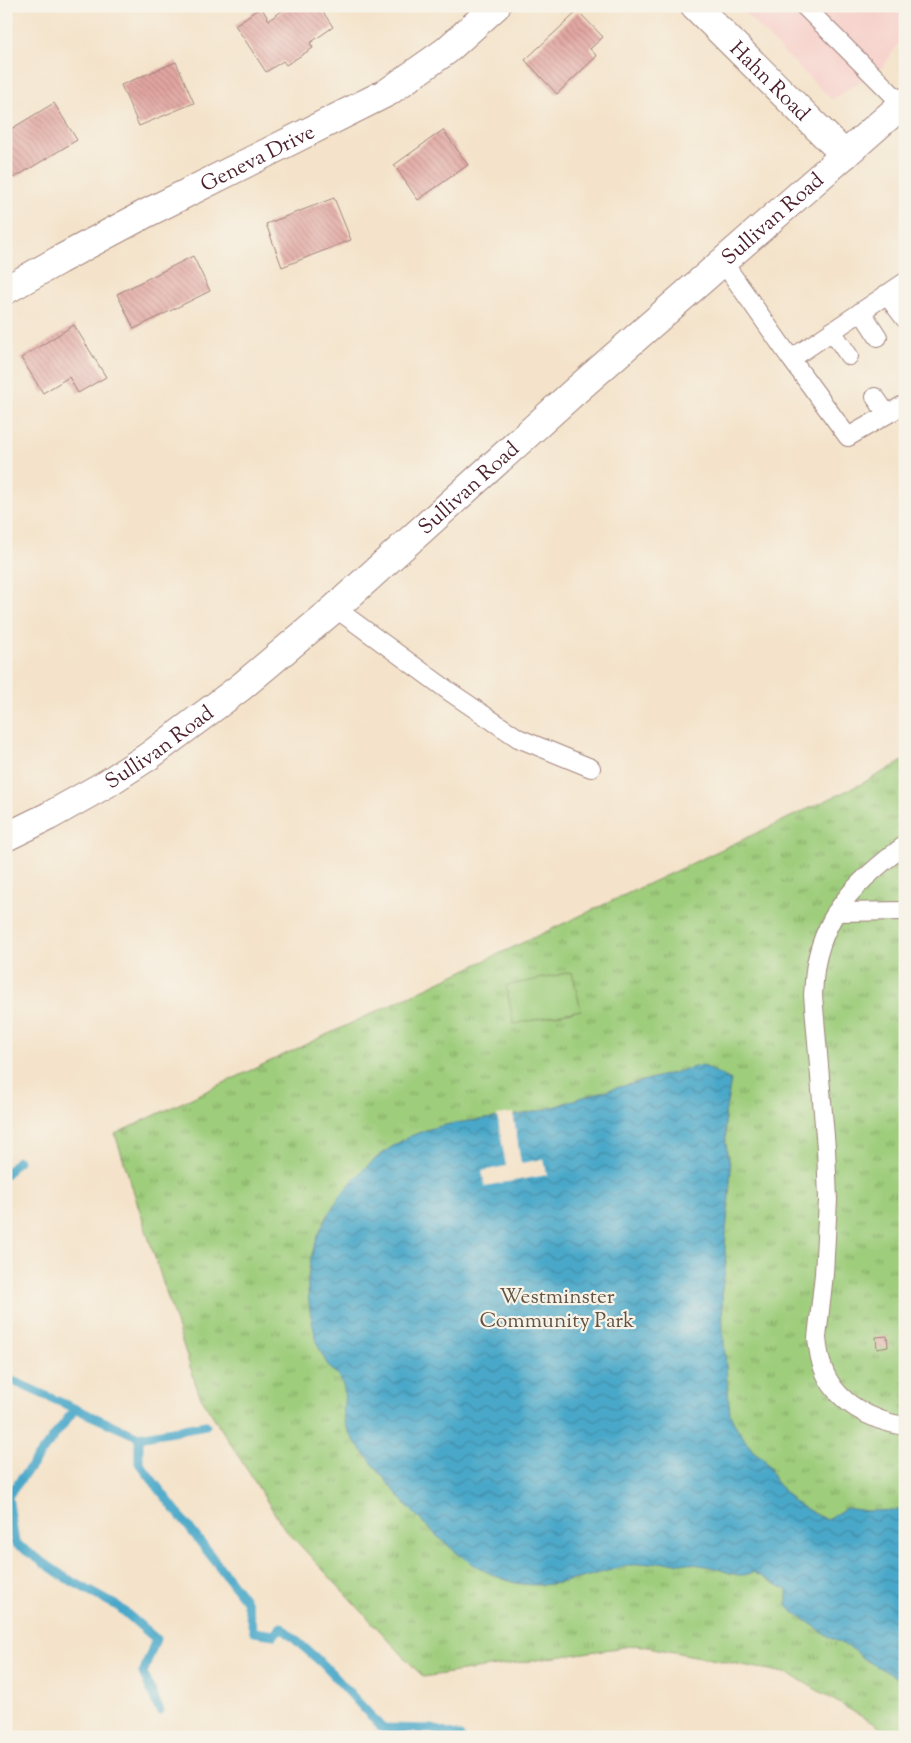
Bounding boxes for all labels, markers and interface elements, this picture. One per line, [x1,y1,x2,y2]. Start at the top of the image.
street label: Hahn Road [722,35,816,129]
street label: Geneva Drive [196,118,320,201]
street label: Sullivan Road [716,167,831,273]
street label: Sullivan Road [412,435,527,543]
street label: Sullivan Road [100,699,221,798]
park label: Westminster Community Park [480,1283,635,1337]

